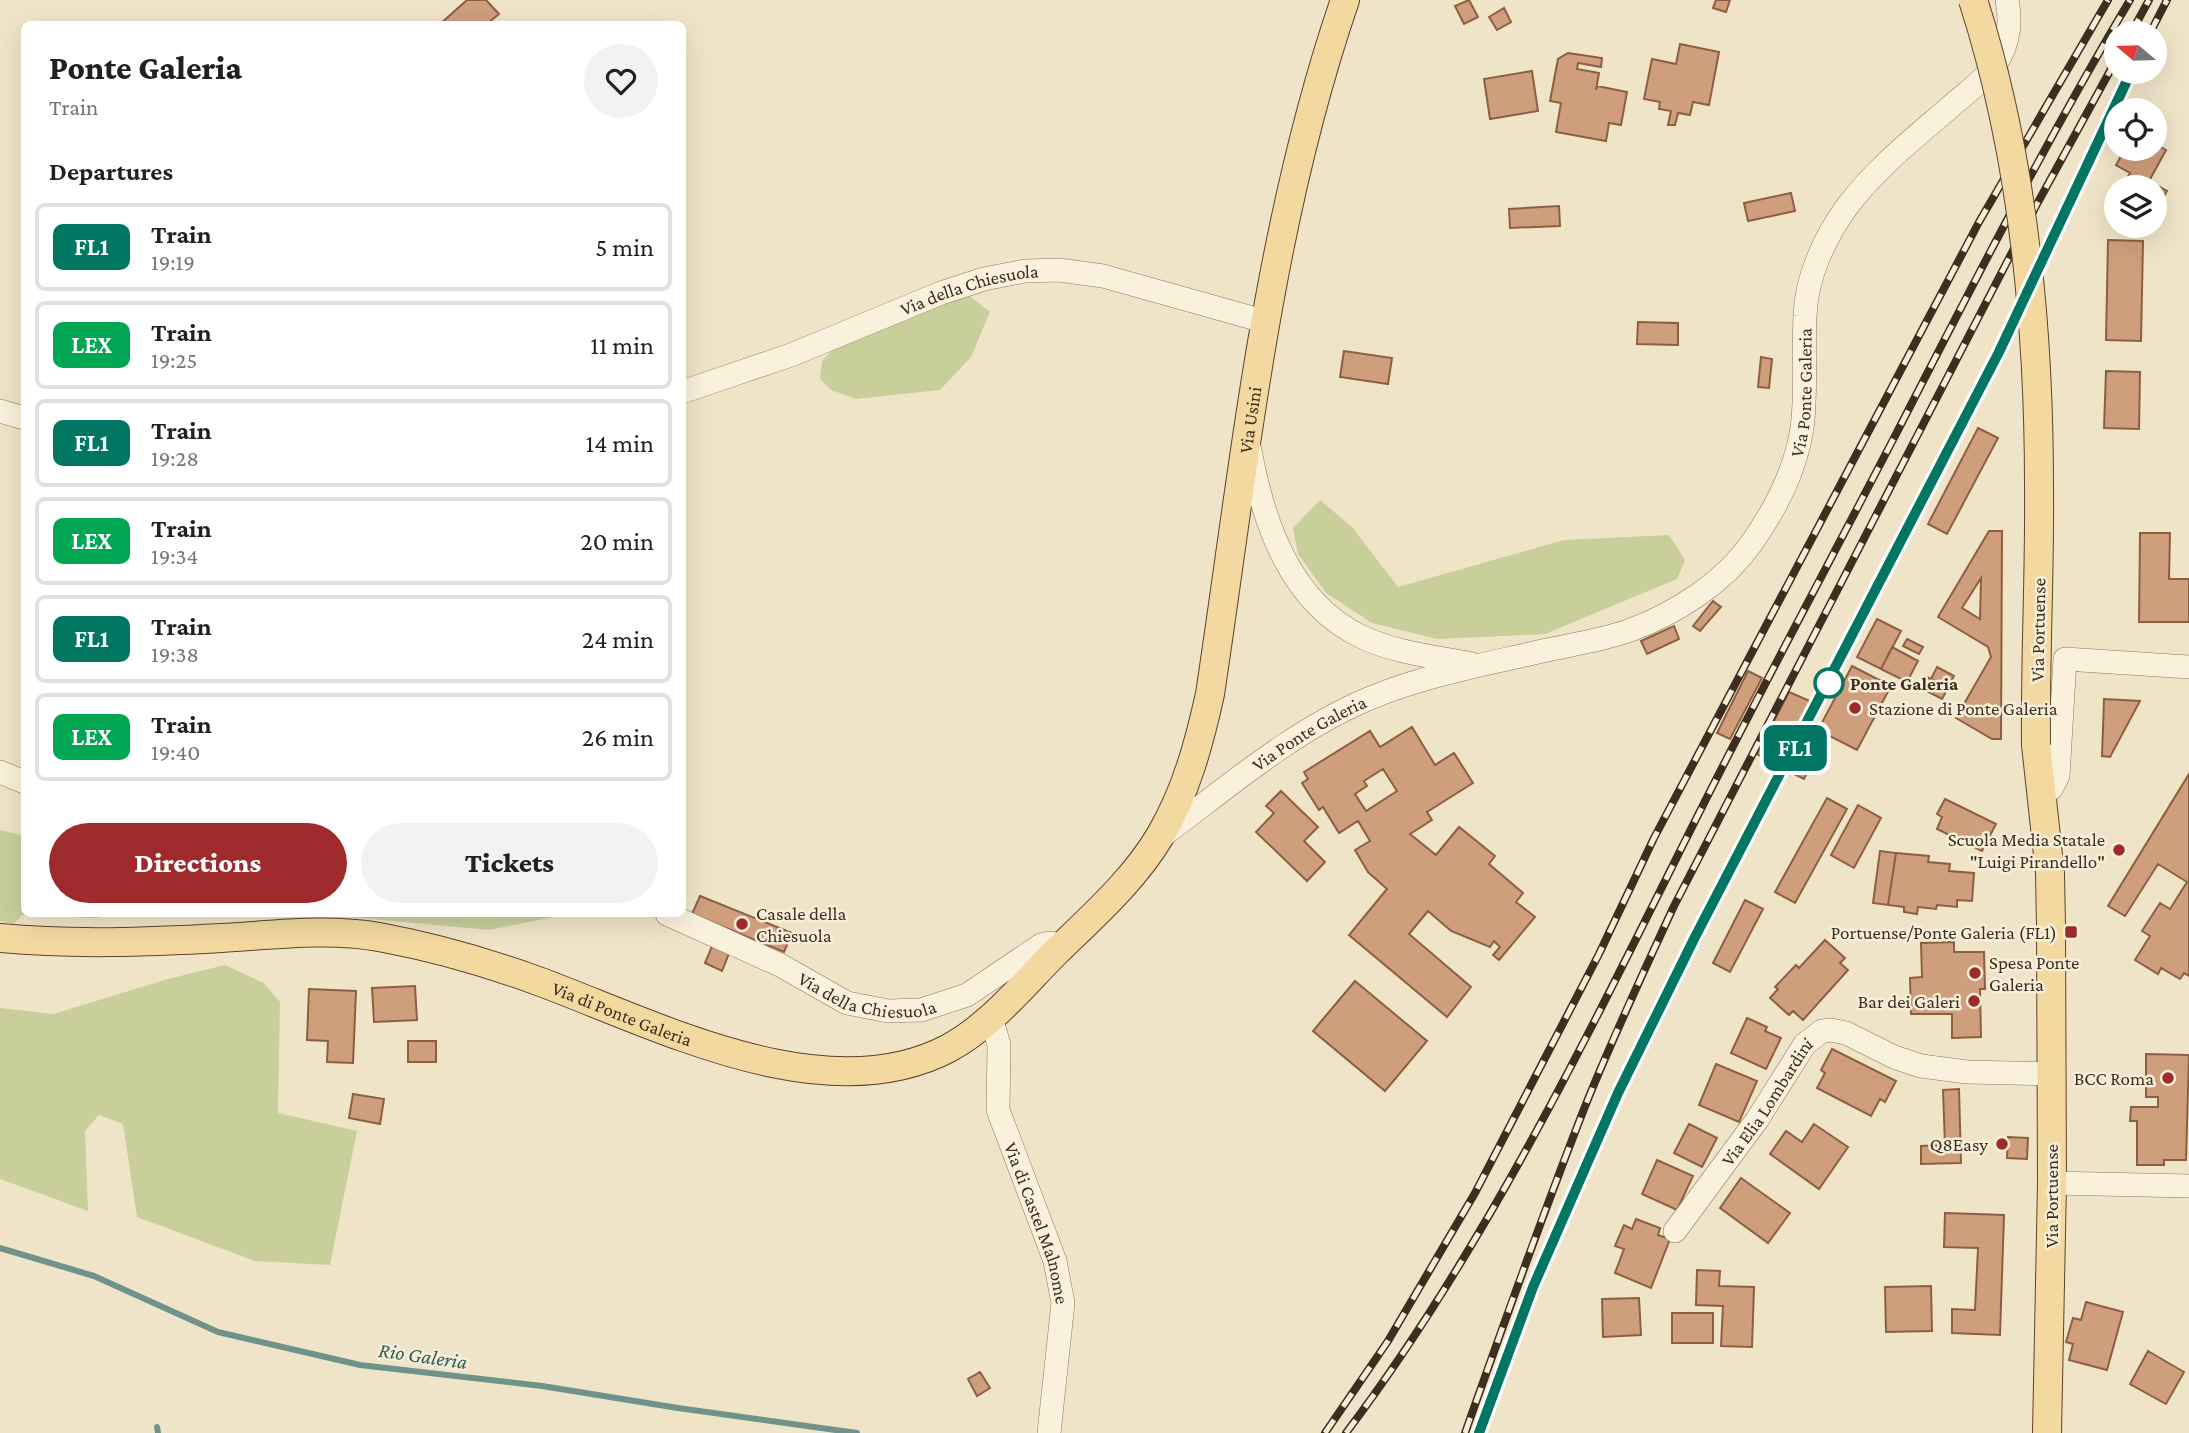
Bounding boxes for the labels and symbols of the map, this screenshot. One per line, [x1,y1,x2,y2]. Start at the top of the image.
north arrow [2104,21,2166,84]
street label: Via della Chiesuola [897,260,1039,319]
street label: Via Ponte Galeria [1785,328,1815,460]
street label: Via Usini [1234,385,1265,455]
street label: Via Portuense [2027,578,2049,682]
marker: Ponte Galeria [1814,668,1844,698]
place label: Ponte Galeria [1850,673,1959,694]
street label: Via Ponte Galeria [1248,691,1369,775]
place label: Stazione di Ponte Galeria [1869,698,2058,719]
marker: Stazione di Ponte Galeria [1847,700,1863,716]
line badge: FL1 [1755,725,1835,771]
place label: Scuola Media Statale "Luigi Pirandello" [1948,829,2105,872]
marker: Scuola Media Statale "Luigi Pirandello" [2111,842,2127,858]
place label: Casale della Chiesuola [756,903,846,946]
marker: Casale della Chiesuola [734,916,750,932]
place label: Portuense/Ponte Galeria (FL1) [1831,922,2057,944]
marker: Portuense/Ponte Galeria (FL1) [2063,924,2079,940]
place label: Spesa Ponte Galeria [1989,952,2079,995]
marker: Spesa Ponte Galeria [1967,965,1983,981]
street label: Via della Chiesuola [795,967,939,1022]
street label: Via di Ponte Galeria [549,977,695,1050]
place label: Bar dei Galeri [1858,991,1960,1012]
marker: Bar dei Galeri [1966,993,1982,1009]
street label: Via Elia Lombardini [1716,1032,1816,1170]
place label: BCC Roma [2074,1068,2154,1089]
marker: BCC Roma [2160,1070,2176,1086]
place label: Q8Easy [1930,1134,1988,1155]
marker: Q8Easy [1994,1136,2010,1152]
street label: Via di Castel Malnome [1001,1139,1073,1306]
street label: Via Portuense [2041,1144,2062,1248]
water label: Rio Galeria [377,1338,469,1374]

